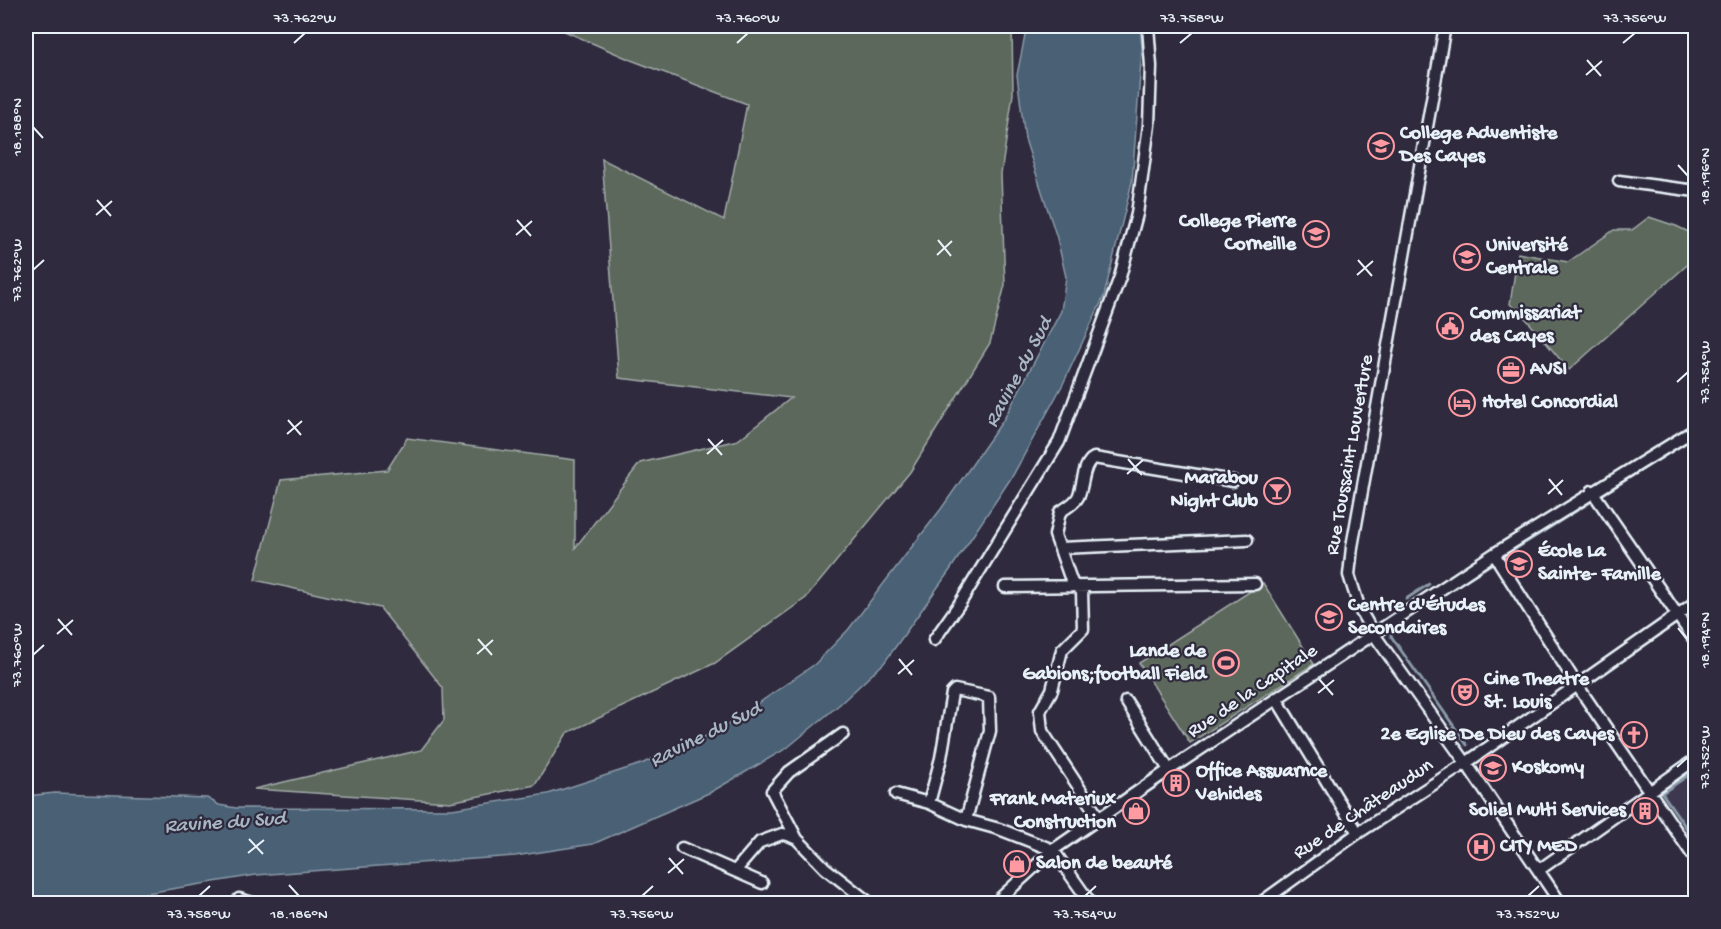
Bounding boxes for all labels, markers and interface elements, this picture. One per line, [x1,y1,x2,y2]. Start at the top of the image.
text: 73.762°W [273,10,337,28]
text: 73.760°W [715,10,780,28]
text: 73.758°W [1159,10,1224,28]
text: 73.756°W [1602,10,1667,28]
text: 18.188°N [9,98,27,157]
place label: College Adventiste Des Cayes [1398,123,1558,169]
school or university icon: College Adventiste Des Cayes [1366,131,1396,161]
text: 18.196°N [1697,147,1715,205]
place label: College Pierre Corneille [1178,211,1297,257]
school or university icon: College Pierre Corneille [1301,219,1331,249]
place label: Université Centrale [1485,235,1568,281]
text: 73.762°W [9,238,27,302]
school or university icon: Université Centrale [1452,242,1482,272]
place label: Commissariat des Cayes [1469,303,1582,349]
water label: Ravine du Sud [980,311,1061,432]
public building icon: Commissariat des Cayes [1435,311,1465,341]
text: 73.754°W [1697,340,1715,404]
street label: Rue Toussaint Louverture [1322,352,1380,557]
office icon: AVSI [1496,355,1526,385]
place label: AVSI [1529,359,1567,382]
hotel icon: Hotel Concordial [1447,388,1477,418]
place label: Hotel Concordial [1482,392,1619,415]
place label: Marabou Night Club [1170,468,1259,514]
bar icon: Marabou Night Club [1262,476,1292,506]
place label: École La Sainte- Famille [1538,540,1661,587]
school or university icon: École La Sainte- Famille [1504,549,1534,579]
place label: Centre d'Études Secondaires [1347,594,1487,641]
school or university icon: Centre d'Études Secondaires [1314,602,1344,632]
text: 18.194°N [1697,612,1715,669]
text: 73.760°W [9,623,27,688]
street label: Rue de la Capitale [1184,640,1323,744]
place label: Lande de Gabions;football Field [1023,641,1208,687]
sports icon: Lande de Gabions;football Field [1211,648,1241,678]
place label: Cine Theatre St. Louis [1483,669,1590,715]
theatre icon: Cine Theatre St. Louis [1450,677,1480,707]
water label: Ravine du Sud [646,696,768,775]
church icon: 2e Eglise De Dieu des Cayes [1619,720,1649,750]
place label: 2e Eglise De Dieu des Cayes [1381,724,1616,747]
text: 73.752°W [1697,725,1715,789]
school or university icon: Koskomy [1478,753,1508,783]
street label: Rue de Châteaudun [1290,754,1439,865]
place label: Koskomy [1511,757,1584,780]
place label: Office Assuarnce Vehicles [1195,760,1328,807]
building icon: Office Assuarnce Vehicles [1161,768,1191,798]
place label: Frank Materiux Construction [989,789,1116,835]
shop icon: Frank Materiux Construction [1121,796,1151,826]
building icon: Soliel Multi Services [1630,796,1660,826]
place label: Soliel Multi Services [1469,800,1628,823]
water label: Ravine du Sud [164,807,289,841]
hospital icon: CITY MED [1466,832,1496,862]
place label: CITY MED [1499,836,1578,859]
shop icon: Salon de beauté [1002,849,1032,879]
place label: Salon de beauté [1036,853,1173,876]
text: 73.758°W [166,906,231,924]
text: 18.186°N [269,906,328,924]
text: 73.756°W [609,906,674,924]
text: 73.754°W [1053,906,1117,924]
text: 73.752°W [1496,906,1560,924]

